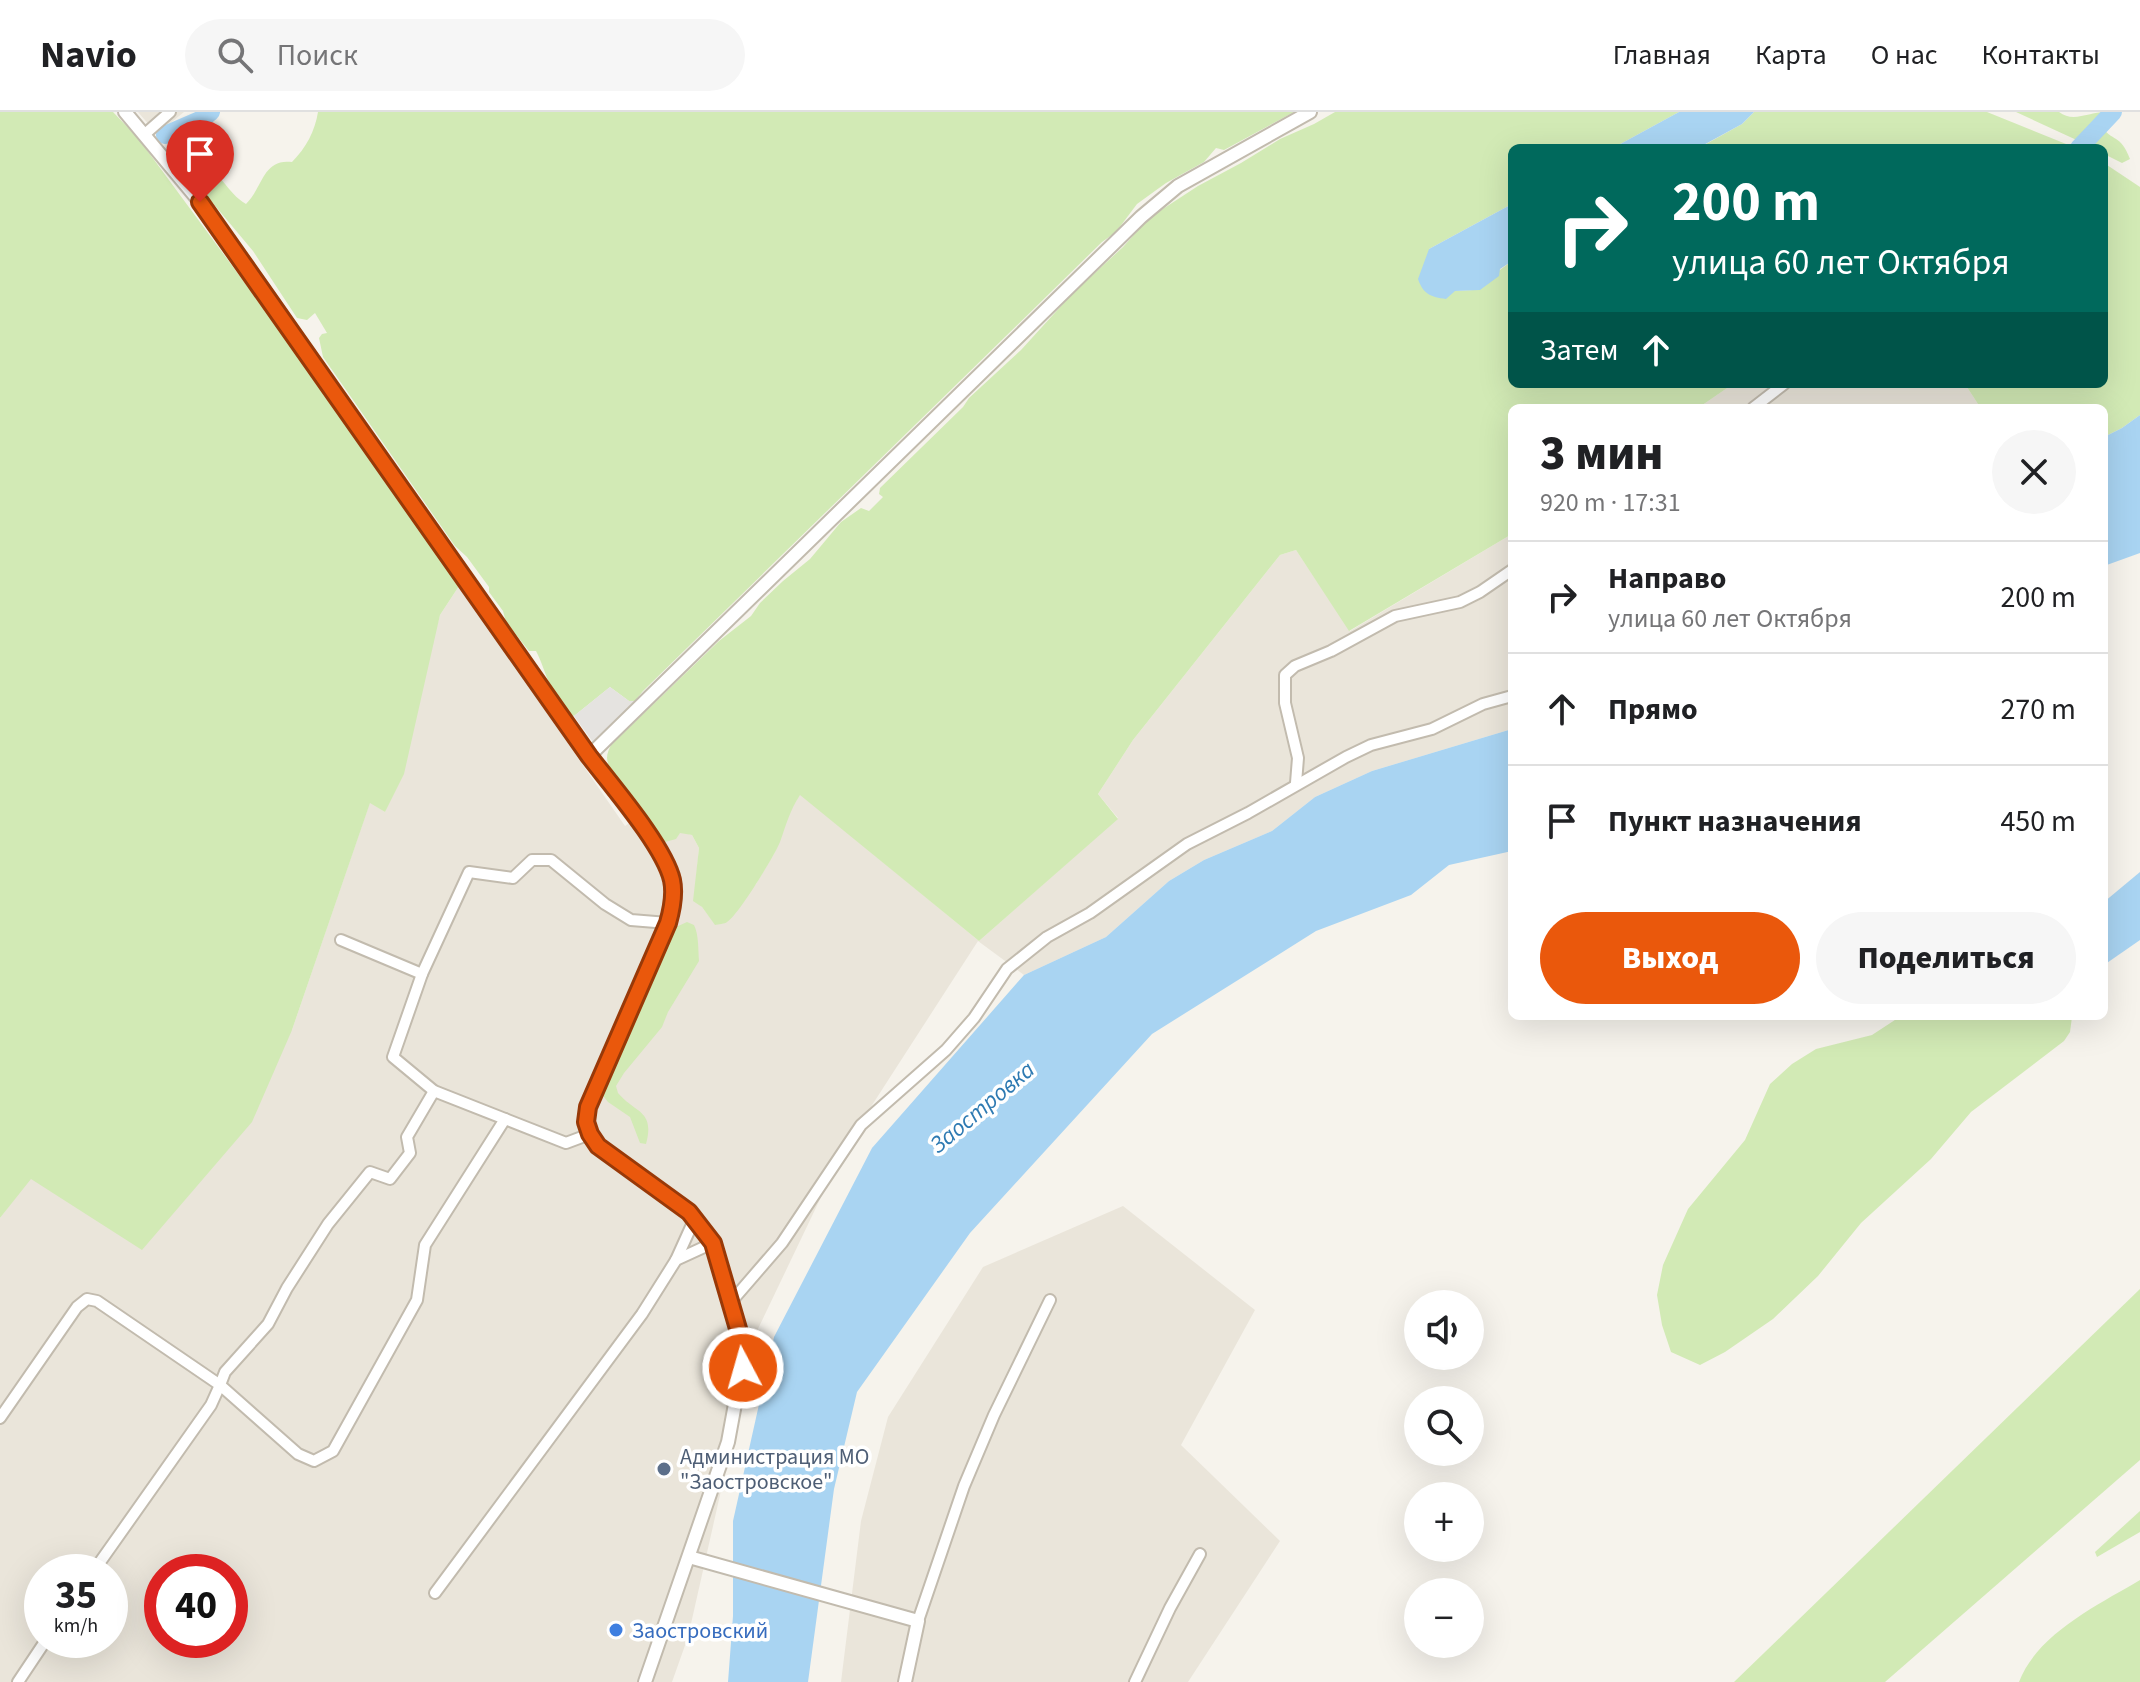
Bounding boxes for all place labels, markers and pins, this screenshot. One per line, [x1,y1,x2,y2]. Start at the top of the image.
pin [166,120,234,202]
place label: Администрация МО "Заостровское" [680,1441,869,1498]
marker: Администрация МО "Заостровское" [655,1460,673,1478]
place label: Заостровский [632,1615,768,1647]
marker: Заостровский [607,1621,625,1639]

